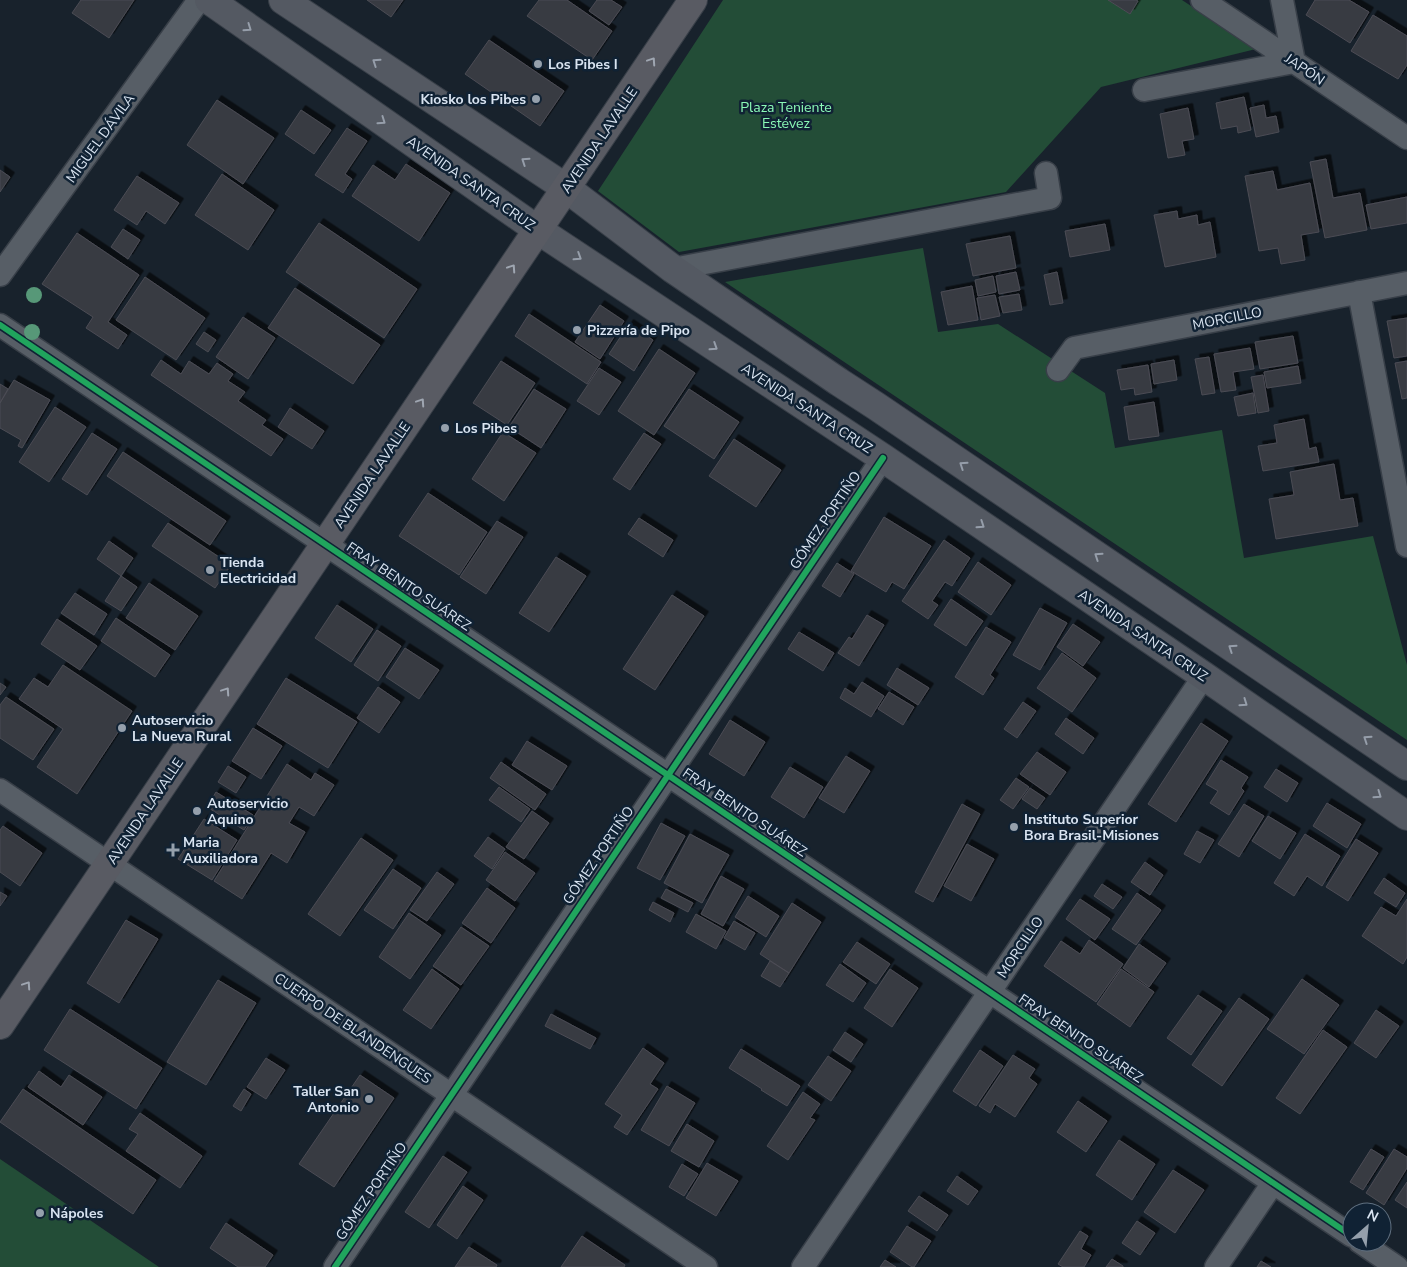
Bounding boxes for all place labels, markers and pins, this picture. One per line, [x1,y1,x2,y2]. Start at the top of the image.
place label: Los Pibes I [548,55,618,74]
marker: Los Pibes I [532,58,544,70]
place label: Kiosko los Pibes [420,90,526,109]
marker: Kiosko los Pibes [530,93,542,105]
place label: Pizzería de Pipo [587,321,690,340]
marker: Pizzería de Pipo [571,324,583,336]
place label: Los Pibes [455,419,517,438]
marker: Los Pibes [439,422,451,434]
place label: Tienda Electricidad [220,553,296,588]
marker: Tienda Electricidad [204,564,216,576]
place label: Autoservicio La Nueva Rural [132,711,232,746]
marker: Autoservicio La Nueva Rural [116,722,128,734]
place label: Autoservicio Aquino [207,794,288,829]
marker: Autoservicio Aquino [191,805,203,817]
place label: Instituto Superior Bora Brasil-Misiones [1024,810,1159,845]
marker: Instituto Superior Bora Brasil-Misiones [1008,821,1020,833]
place label: Maria Auxiliadora [183,833,258,868]
marker: Maria Auxiliadora [167,844,179,856]
place label: Taller San Antonio [293,1082,359,1117]
marker: Taller San Antonio [363,1093,375,1105]
place label: Nápoles [50,1204,104,1223]
marker: Nápoles [34,1207,46,1219]

